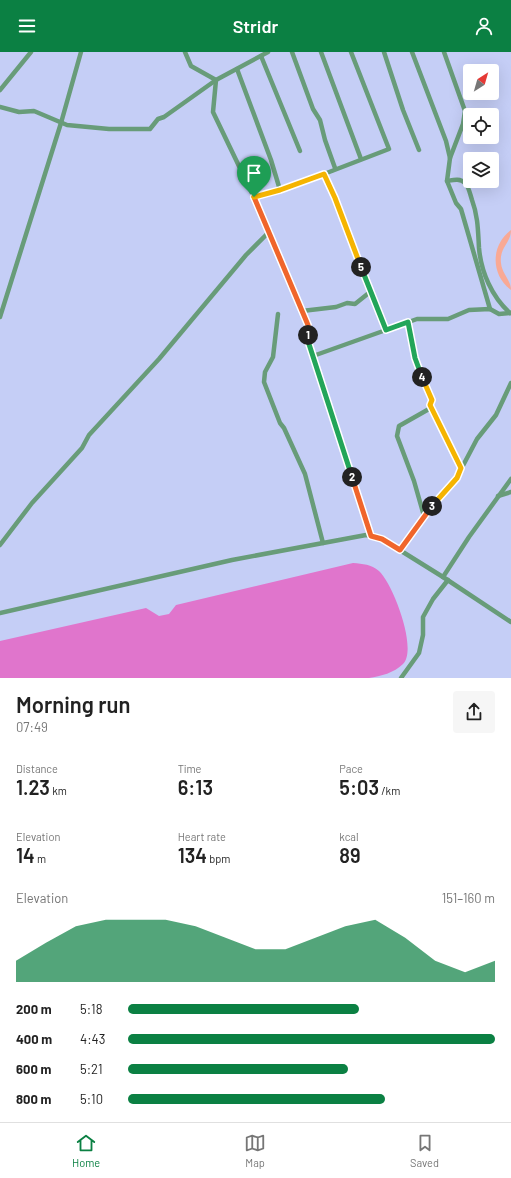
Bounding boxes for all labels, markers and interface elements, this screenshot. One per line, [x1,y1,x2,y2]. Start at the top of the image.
icon: menu [16,15,38,37]
text: Stridr [233,15,278,37]
icon: person [473,15,495,37]
north arrow [463,64,499,100]
map controls [463,64,499,188]
button: locate [463,108,499,144]
button: layers [463,152,499,188]
pin [237,156,271,197]
icon: arrive [243,162,265,184]
pin: 5 [351,257,371,277]
text: 5 [358,260,364,273]
pin: 1 [298,325,318,345]
text: 1 [306,328,310,341]
pin: 4 [412,367,432,387]
text: 4 [419,370,425,383]
pin: 2 [342,467,362,487]
text: 2 [349,470,355,483]
pin: 3 [422,496,442,516]
text: 3 [429,499,435,512]
text: Morning run [16,691,130,717]
button: share [453,691,495,733]
text: 07:49 [16,719,48,735]
text: Distance [16,762,58,775]
text: Time [178,762,201,775]
text: Pace [339,762,363,775]
text: 1.23 [16,775,50,799]
text: 6:13 [178,775,213,799]
text: 5:03 [339,775,379,799]
text: km [50,784,67,797]
text: /km [379,784,400,797]
text: Elevation [16,830,60,843]
text: Heart rate [178,830,226,843]
text: kcal [339,830,359,843]
text: 14 [16,843,35,867]
text: 134 [178,843,207,867]
text: 89 [339,843,361,867]
text: m [35,852,46,865]
text: bpm [207,852,230,865]
text: Elevation [16,890,68,906]
text: 151–160 m [442,890,495,906]
text: 200 m [16,1001,52,1017]
text: 5:18 [80,1001,102,1017]
text: 400 m [16,1031,52,1047]
text: 4:43 [80,1031,105,1047]
text: 600 m [16,1061,51,1077]
text: 5:21 [80,1061,102,1077]
text: 800 m [16,1091,51,1107]
text: 5:10 [80,1091,103,1107]
tab: Home [72,1132,100,1169]
tab: Map [244,1132,266,1169]
tab: Saved [410,1132,439,1169]

